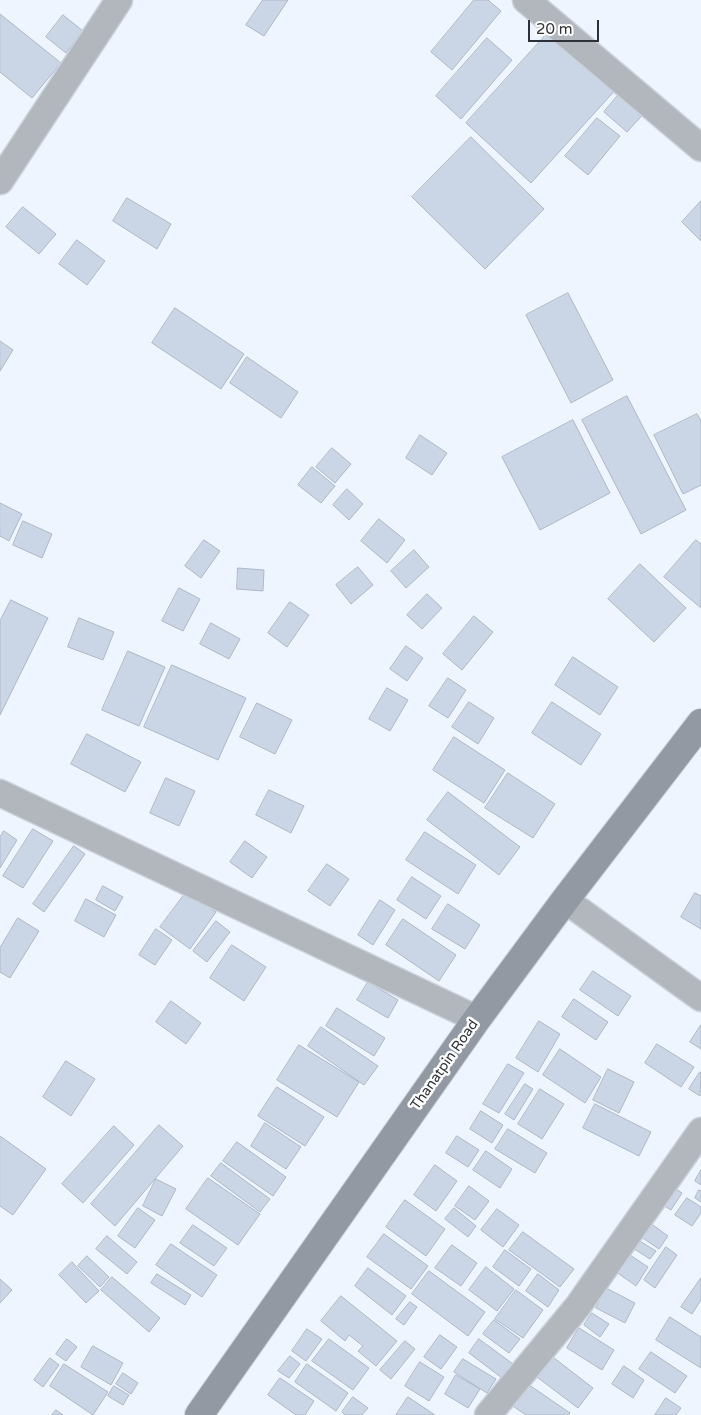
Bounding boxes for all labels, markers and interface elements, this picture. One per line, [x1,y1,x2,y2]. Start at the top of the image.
scale bar [531,10,602,42]
text: 20 m [536,20,573,38]
street label: Thanatpin Road [408,1017,482,1113]

